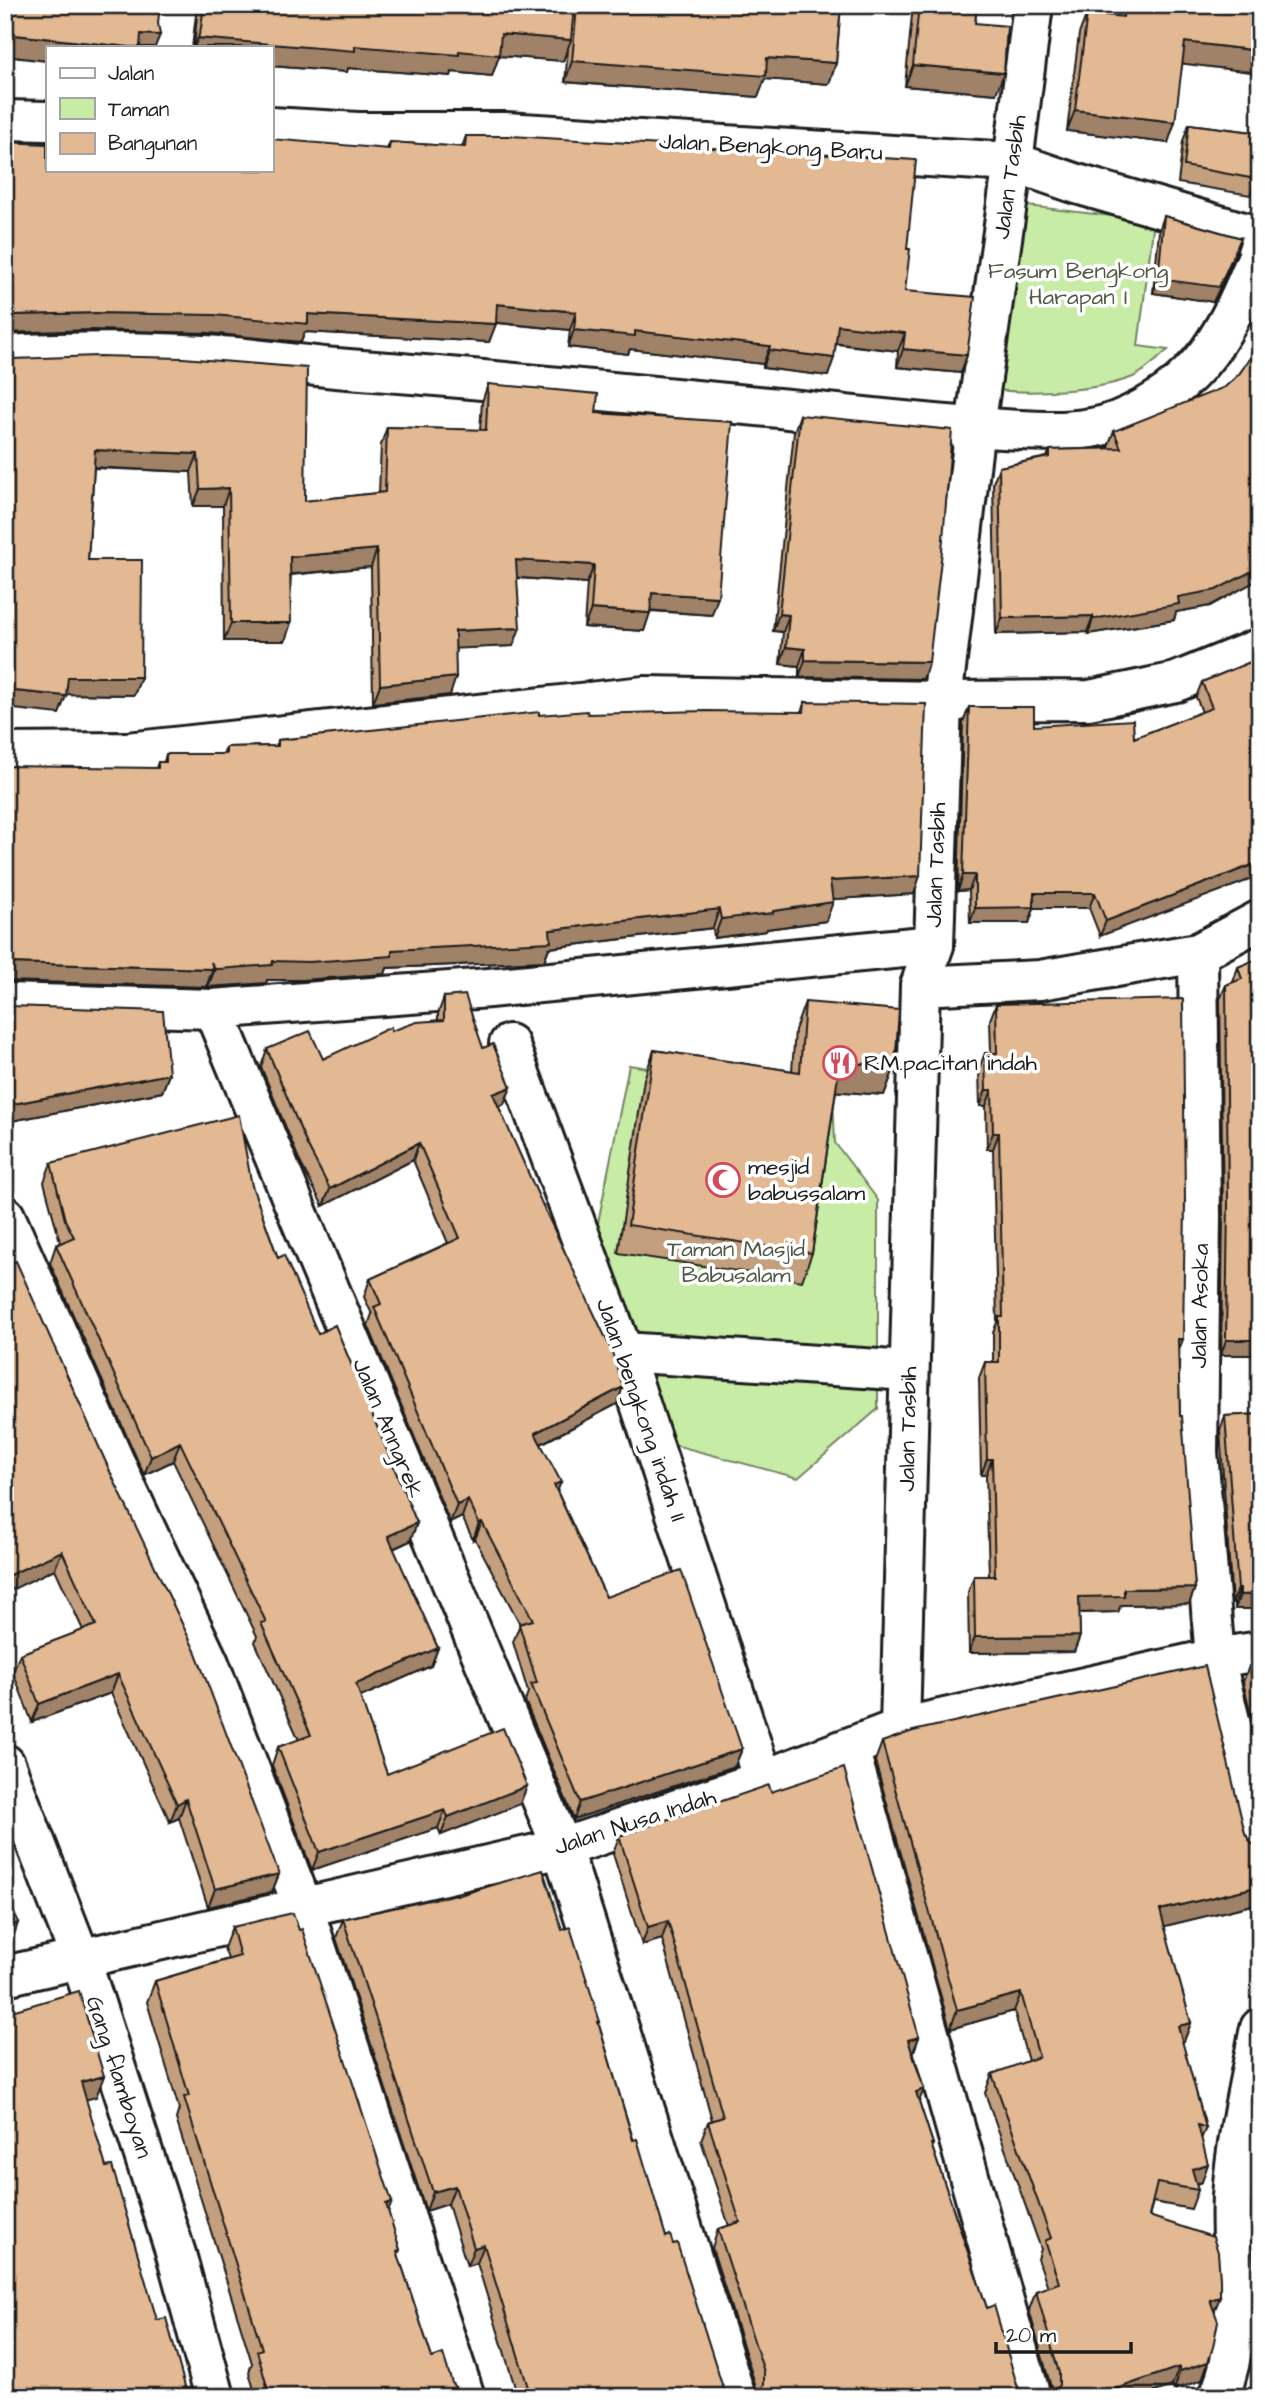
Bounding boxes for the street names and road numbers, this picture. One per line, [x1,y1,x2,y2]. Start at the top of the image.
street label: Jalan Tasbih [985,112,1035,241]
street label: Jalan Bengkong Baru [658,125,884,170]
street label: Jalan Tasbih [918,801,954,928]
street label: Jalan Asoka [1183,1243,1217,1369]
street label: Jalan bengkong indah II [587,1294,694,1526]
street label: Jalan Anngrek [343,1353,432,1503]
street label: Jalan Tasbih [891,1365,925,1492]
street label: Jalan Nusa Indah [550,1781,721,1863]
street label: Gang flamboyan [77,1992,160,2162]

